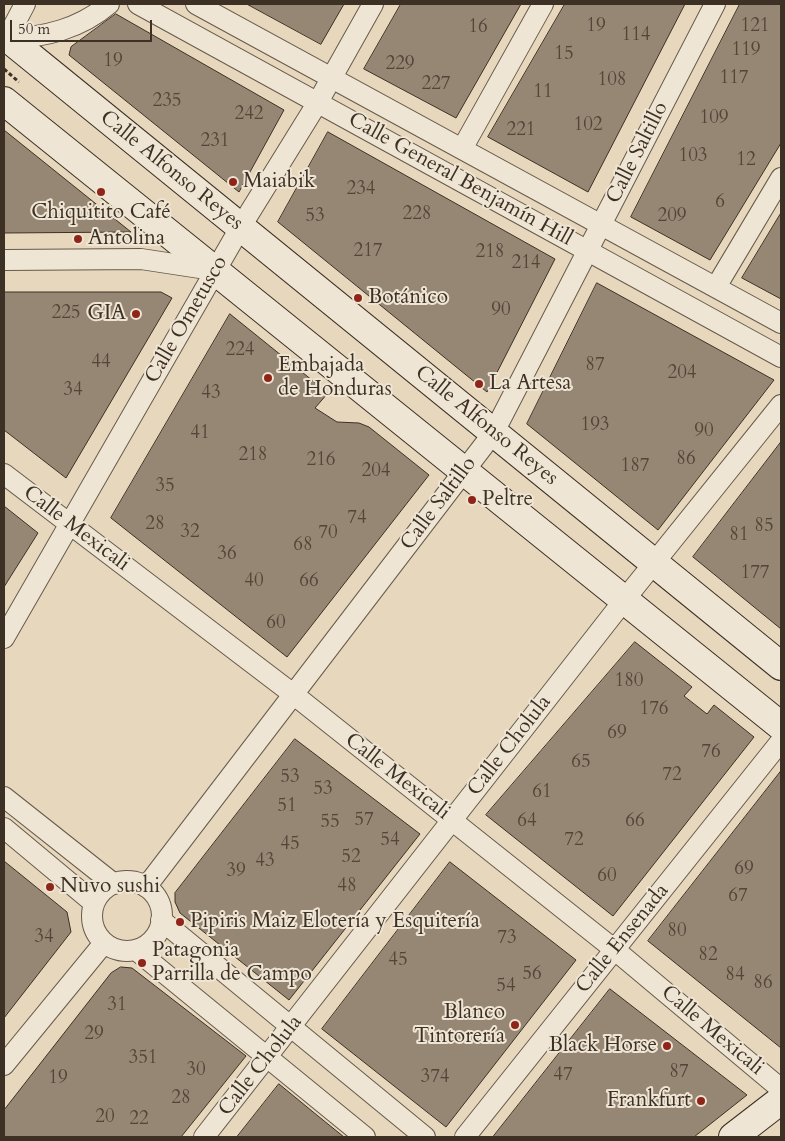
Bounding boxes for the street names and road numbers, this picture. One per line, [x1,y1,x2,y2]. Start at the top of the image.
street label: Calle Saltillo [602,98,674,208]
street label: Calle Alfonso Reyes [94,106,248,236]
street label: Calle General Benjamín Hill [343,108,577,252]
street label: Calle Ometusco [140,252,234,388]
street label: Calle Alfonso Reyes [409,361,563,491]
street label: Calle Saltillo [396,452,482,556]
street label: Calle Mexicali [18,481,134,577]
street label: Calle Cholula [463,690,557,802]
street label: Calle Mexicali [339,728,455,826]
street label: Calle Ensenada [571,879,675,999]
street label: Calle Mexicali [655,981,769,1081]
street label: Calle Cholula [214,1010,308,1122]

